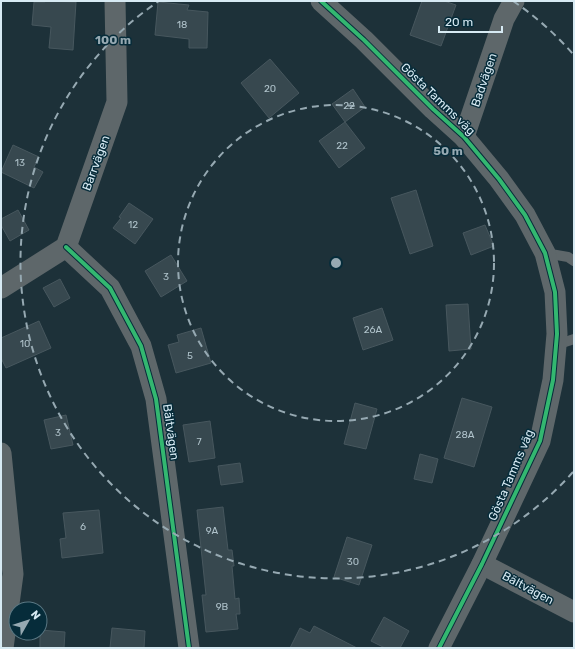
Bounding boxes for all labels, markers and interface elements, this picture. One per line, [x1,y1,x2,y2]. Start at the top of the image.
scale bar [439,8,502,34]
text: 20 m [445,15,473,29]
house number: 18 [177,19,187,31]
text: 100 m [95,33,131,47]
street label: Badvägen [468,51,500,109]
street label: Gösta Tamms väg [398,60,478,138]
house number: 20 [264,83,276,95]
house number: 22 [343,100,355,112]
street label: Barrvägen [80,133,112,193]
house number: 22 [336,140,348,152]
text: 50 m [433,144,463,158]
house number: 13 [15,157,25,169]
house number: 12 [128,219,138,231]
centre of rings [329,256,343,270]
house number: 3 [163,271,169,283]
house number: 26A [364,324,383,336]
house number: 10 [20,338,30,350]
house number: 5 [187,350,193,362]
street label: Bältvägen [160,403,182,461]
house number: 3 [55,427,61,439]
street label: Gösta Tamms väg [485,427,537,523]
house number: 28A [456,429,475,441]
house number: 7 [196,436,202,448]
house number: 6 [80,521,86,533]
house number: 9A [206,525,218,537]
house number: 30 [347,556,359,568]
street label: Bältvägen [500,569,556,607]
north arrow [8,601,48,641]
house number: 9B [216,601,229,613]
text: N [28,608,43,622]

